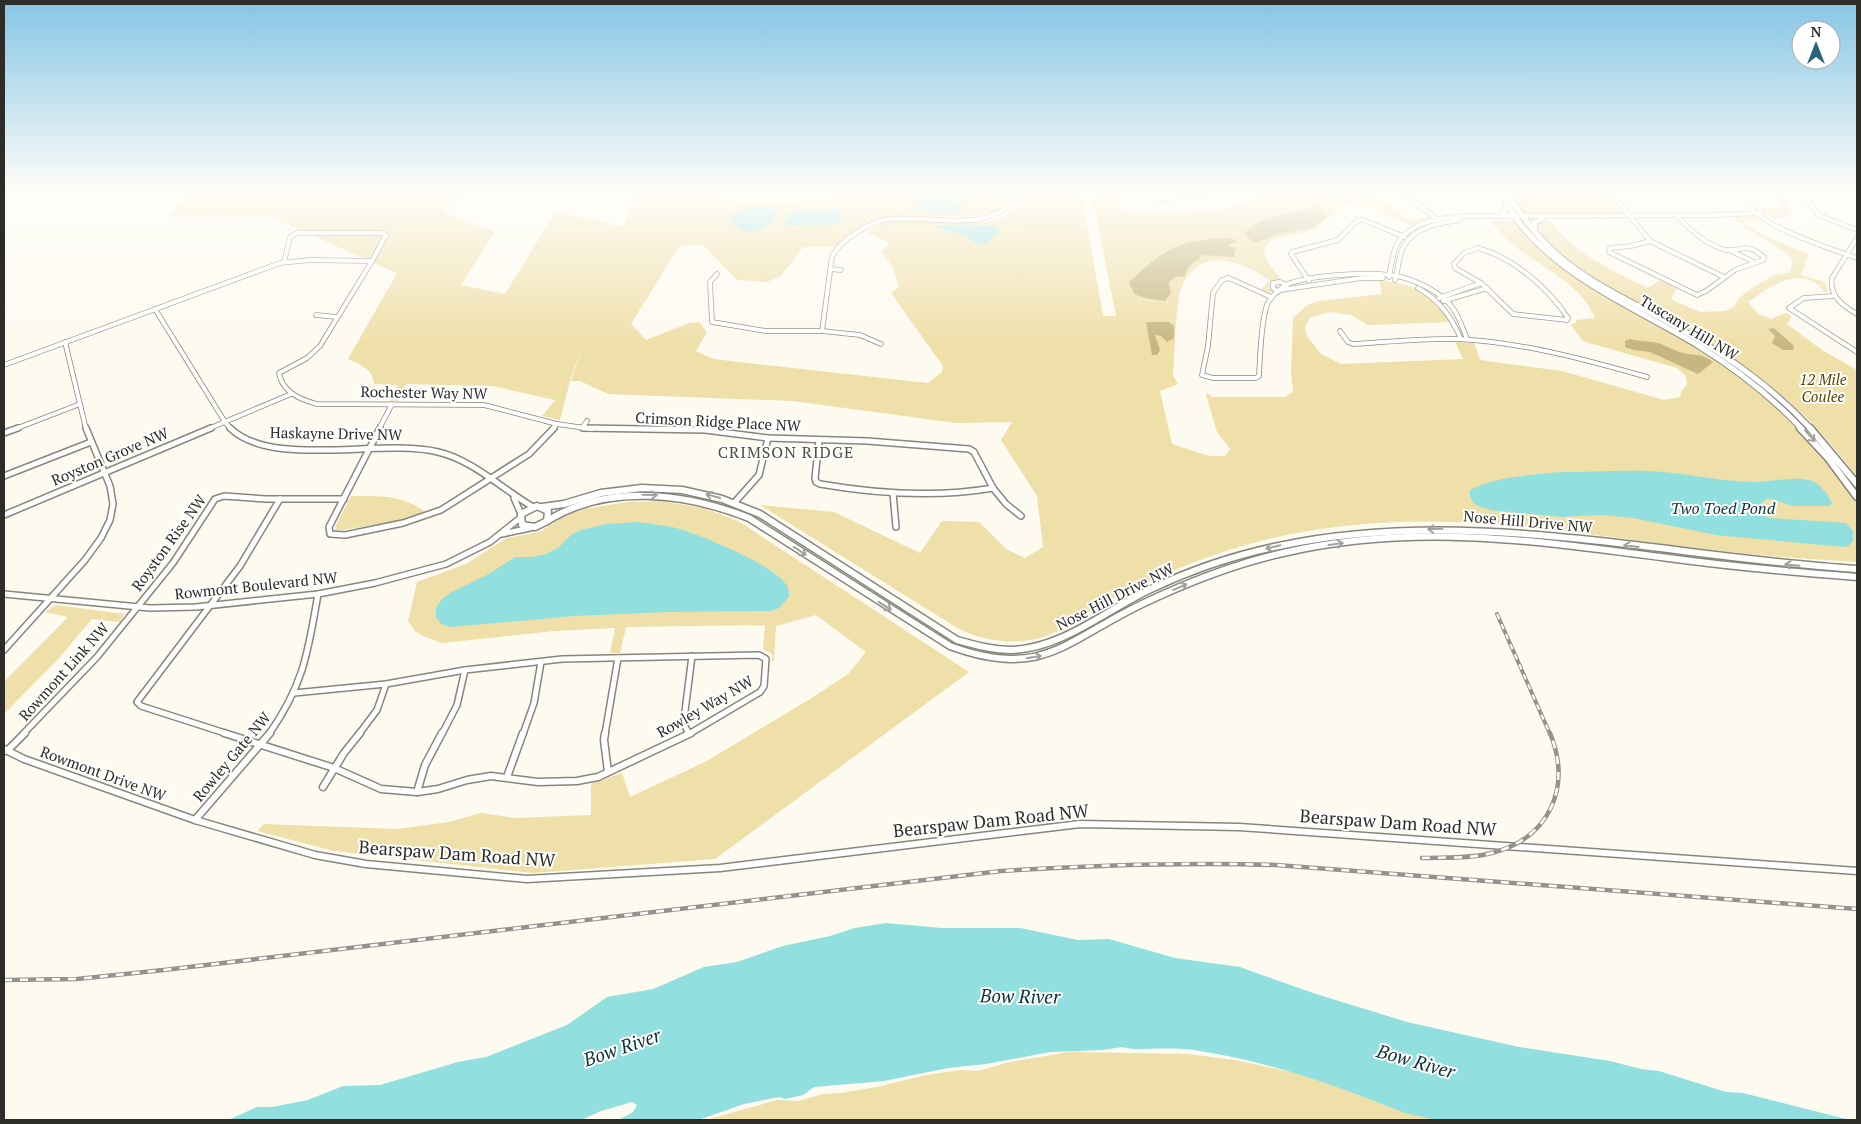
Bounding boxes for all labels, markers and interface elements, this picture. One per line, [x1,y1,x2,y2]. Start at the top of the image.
north arrow [1791,20,1841,70]
text: N [1811,22,1822,41]
street label: Tuscany Hill NW [1636,290,1743,365]
park label: 12 Mile Coulee [1799,369,1847,406]
street label: Rochester Way NW [360,381,489,403]
street label: Crimson Ridge Place NW [635,407,802,435]
street label: Royston Grove NW [48,422,172,490]
street label: Haskayne Drive NW [270,422,403,444]
one-way arrow [1804,429,1816,442]
district label: CRIMSON RIDGE [718,441,854,463]
street label: Royston Rise NW [126,489,211,595]
one-way arrow [642,490,658,500]
one-way arrow [705,490,721,500]
water label: Two Toed Pond [1671,497,1776,519]
street label: Nose Hill Drive NW [1463,505,1594,537]
one-way arrow [1427,524,1443,534]
one-way arrow [1328,538,1344,548]
one-way arrow [1623,541,1639,551]
one-way arrow [1266,543,1282,552]
one-way arrow [792,546,806,556]
street label: Nose Hill Drive NW [1052,557,1178,634]
one-way arrow [1785,560,1801,569]
street label: Rowmont Boulevard NW [174,566,339,603]
one-way arrow [1172,581,1187,591]
one-way arrow [878,601,892,611]
street label: Rowmont Link NW [14,617,113,725]
one-way arrow [1025,651,1041,661]
street label: Rowley Way NW [653,670,757,742]
street label: Rowley Gate NW [188,707,275,805]
street label: Rowmont Drive NW [38,741,170,805]
street label: Bearspaw Dam Road NW [892,798,1090,842]
street label: Bearspaw Dam Road NW [1299,803,1497,841]
street label: Bearspaw Dam Road NW [358,834,556,872]
water label: Bow River [979,982,1061,1009]
water label: Bow River [579,1021,664,1072]
water label: Bow River [1373,1037,1459,1084]

